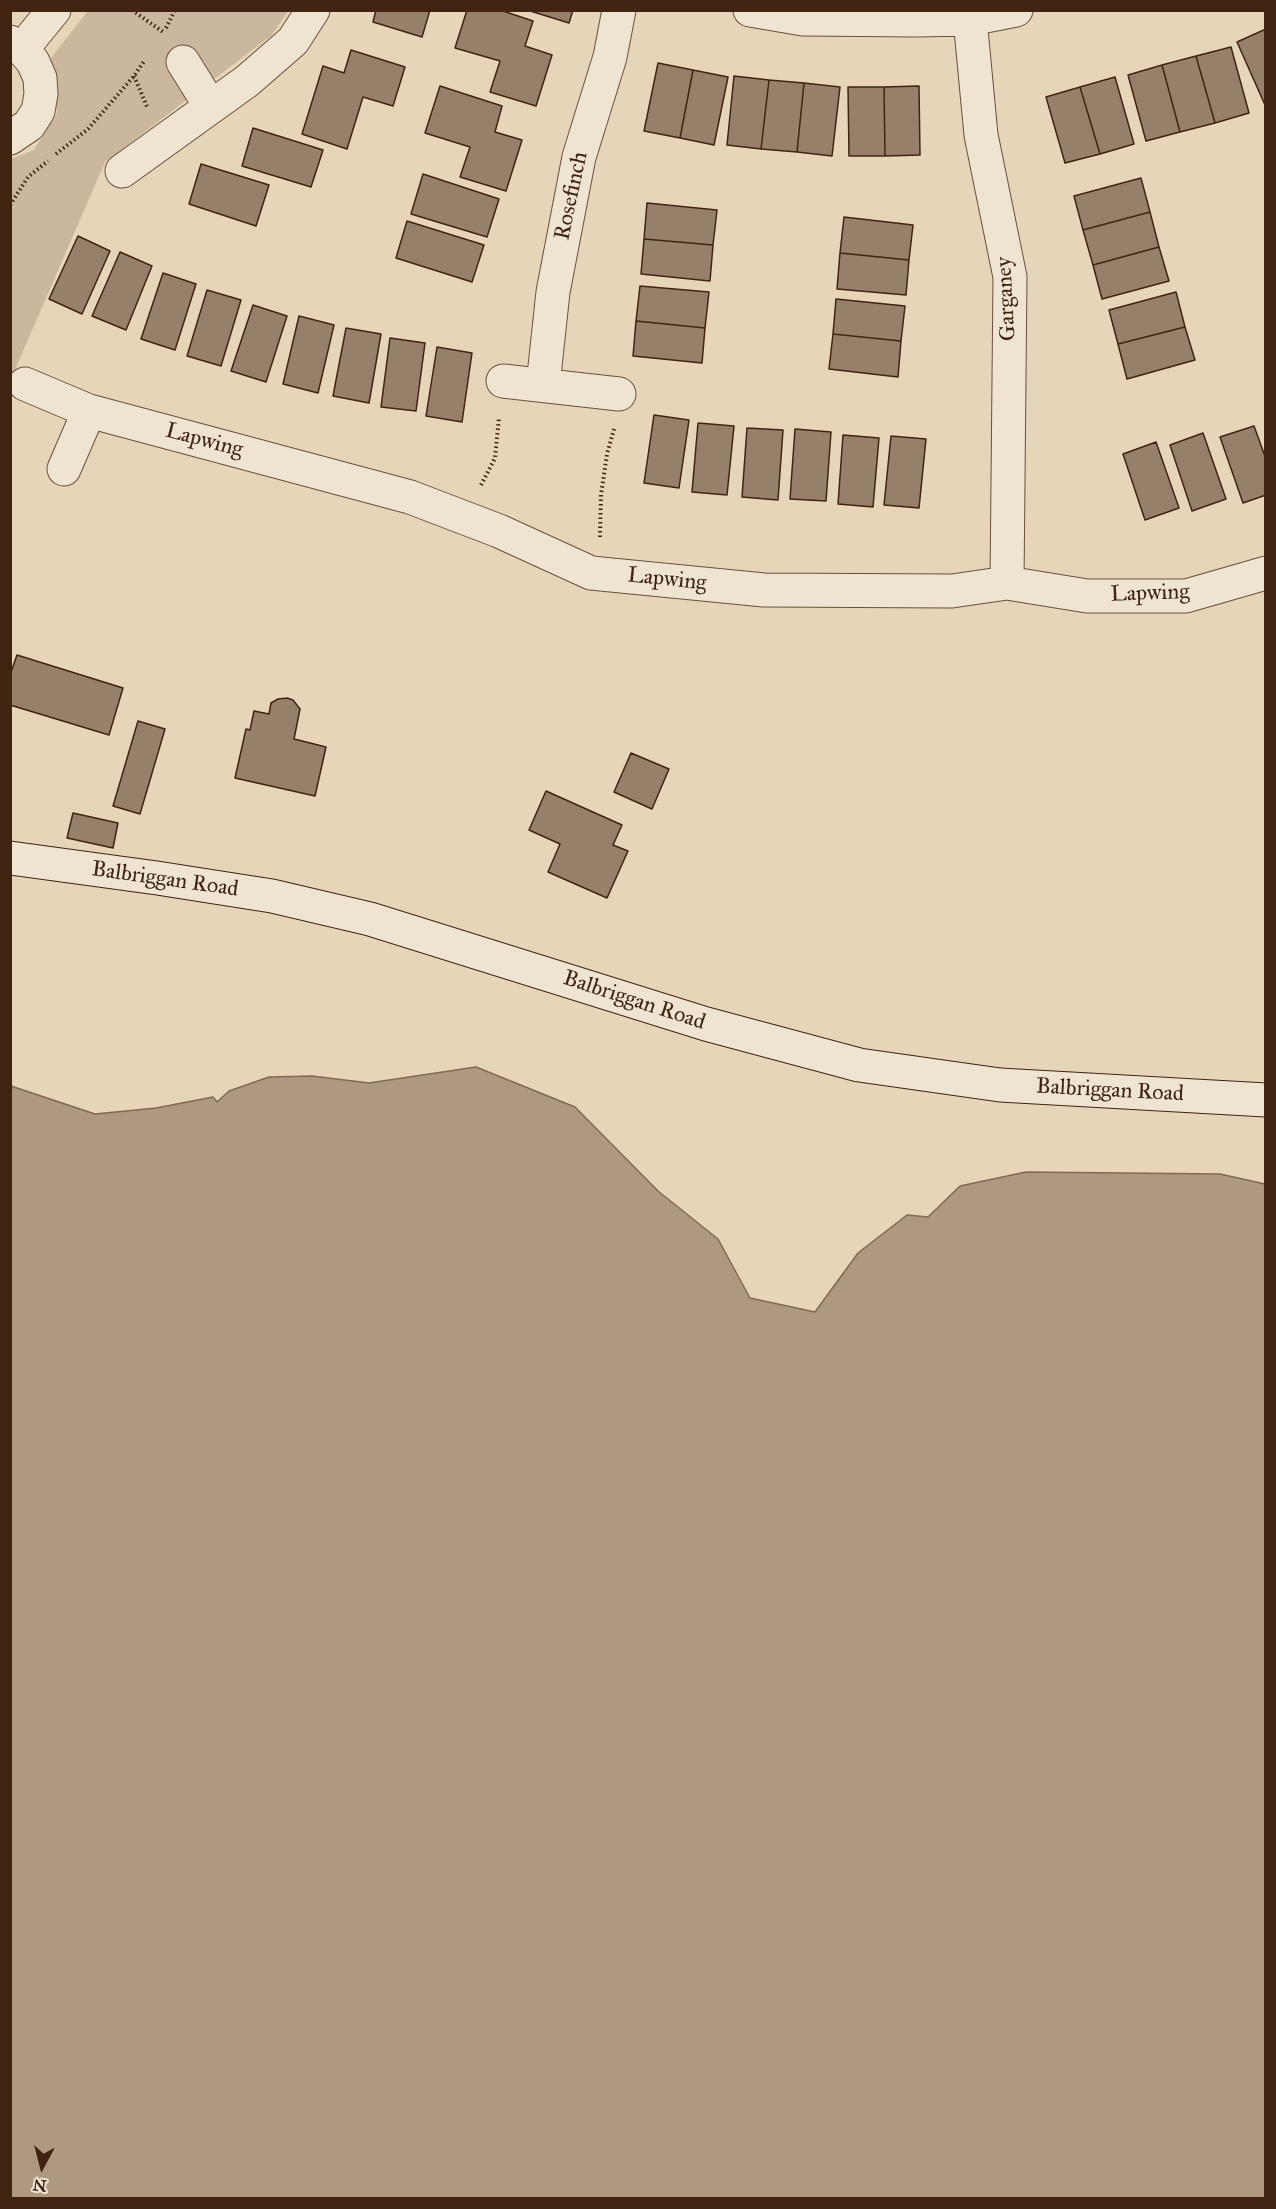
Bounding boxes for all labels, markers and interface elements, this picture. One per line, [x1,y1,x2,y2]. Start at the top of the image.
street label: Rosefinch [550,149,594,243]
street label: Garganey [992,256,1022,342]
street label: Lapwing [162,418,246,464]
street label: Lapwing [626,563,708,597]
street label: Lapwing [1110,579,1190,609]
street label: Balbriggan Road [90,857,240,903]
street label: Balbriggan Road [560,966,708,1036]
street label: Balbriggan Road [1035,1074,1185,1108]
north arrow [12,2137,72,2197]
text: N [32,2175,48,2196]

